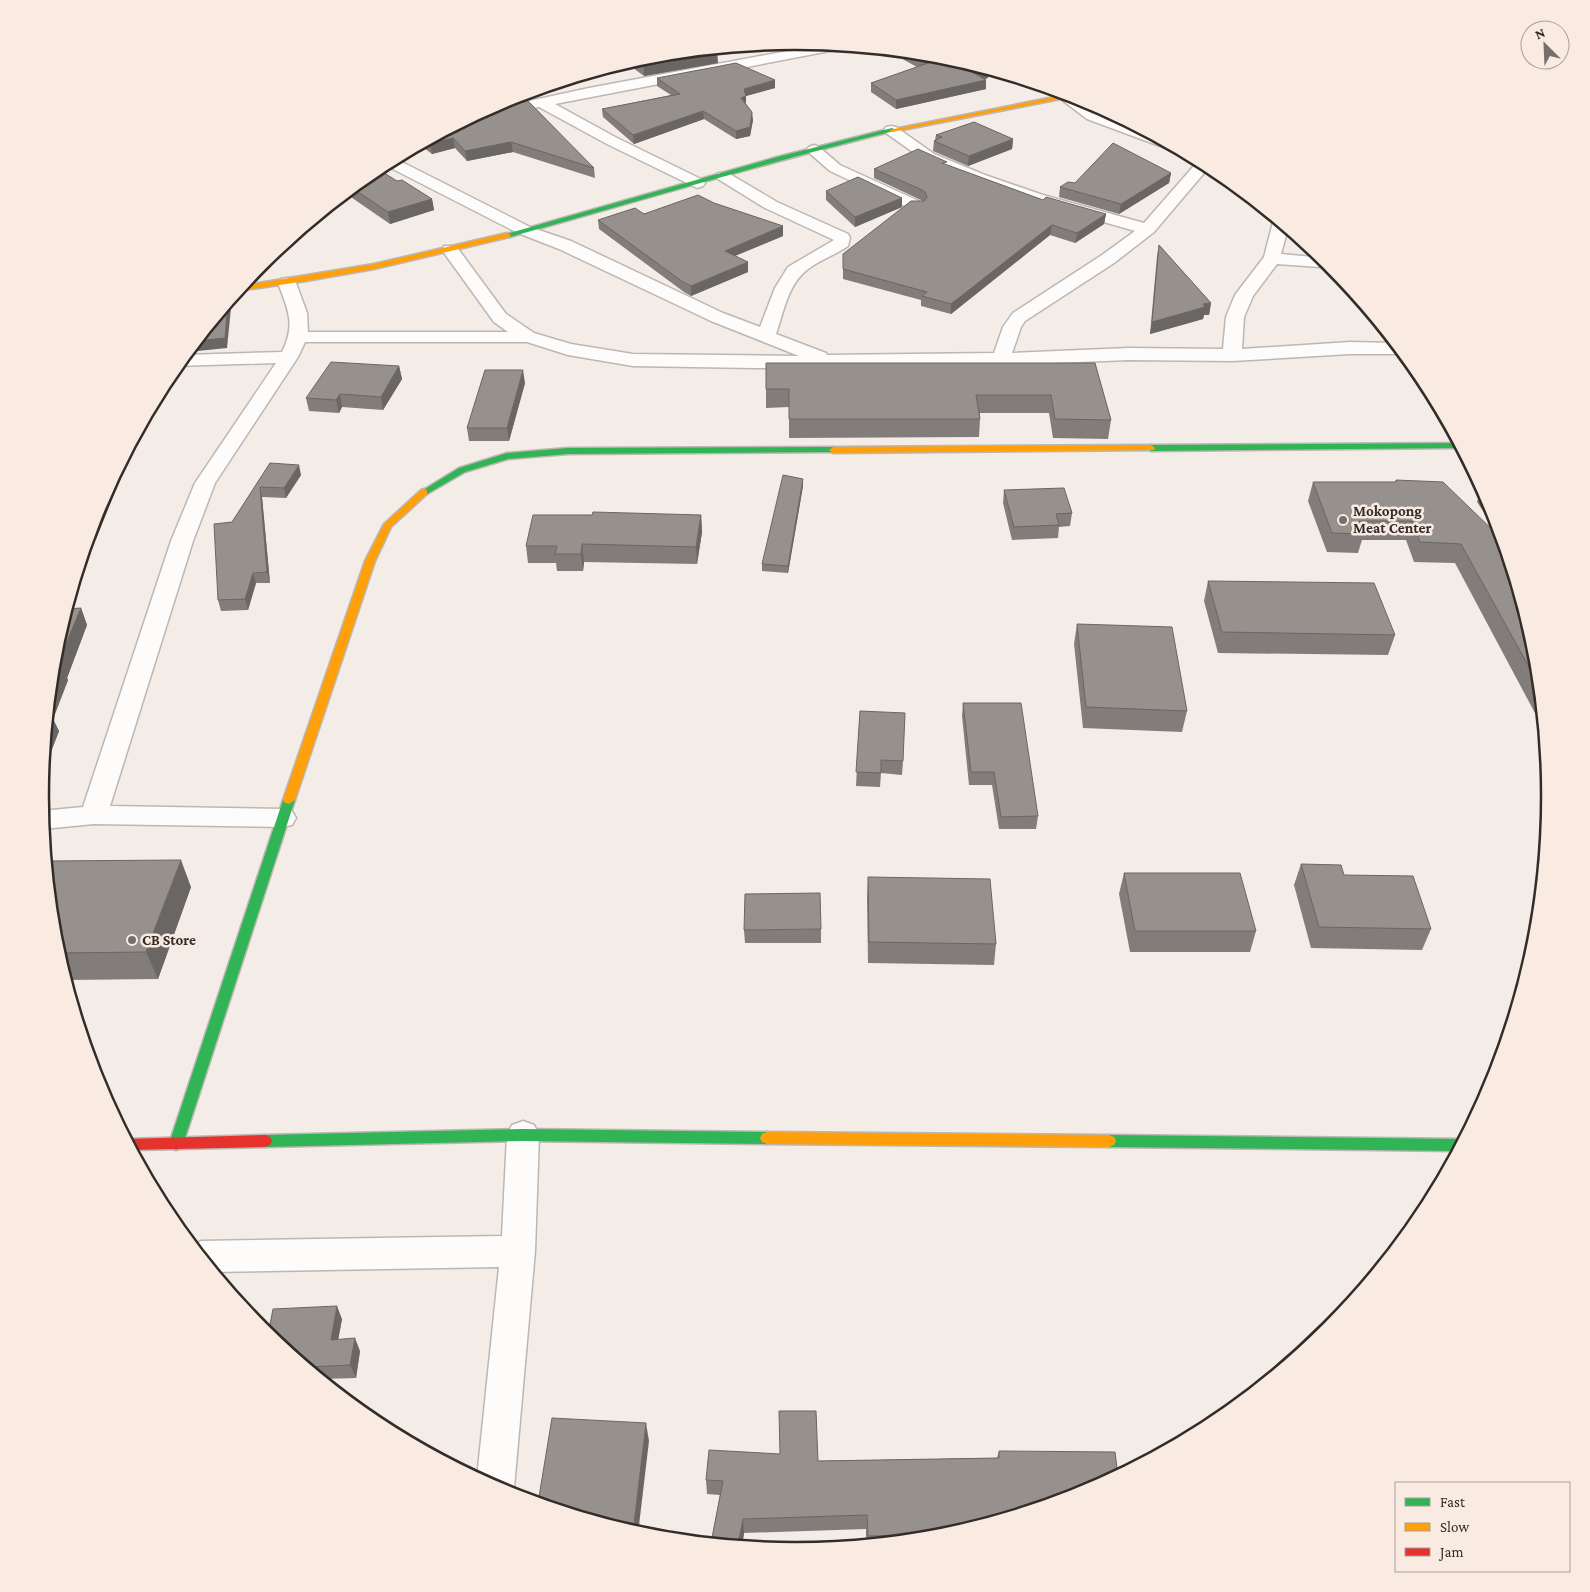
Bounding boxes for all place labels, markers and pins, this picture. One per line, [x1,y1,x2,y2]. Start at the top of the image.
place label: Mokopong Meat Center [1353,503,1431,536]
marker: Mokopong Meat Center [1337,514,1349,526]
place label: CB Store [142,932,196,948]
marker: CB Store [126,934,138,946]

